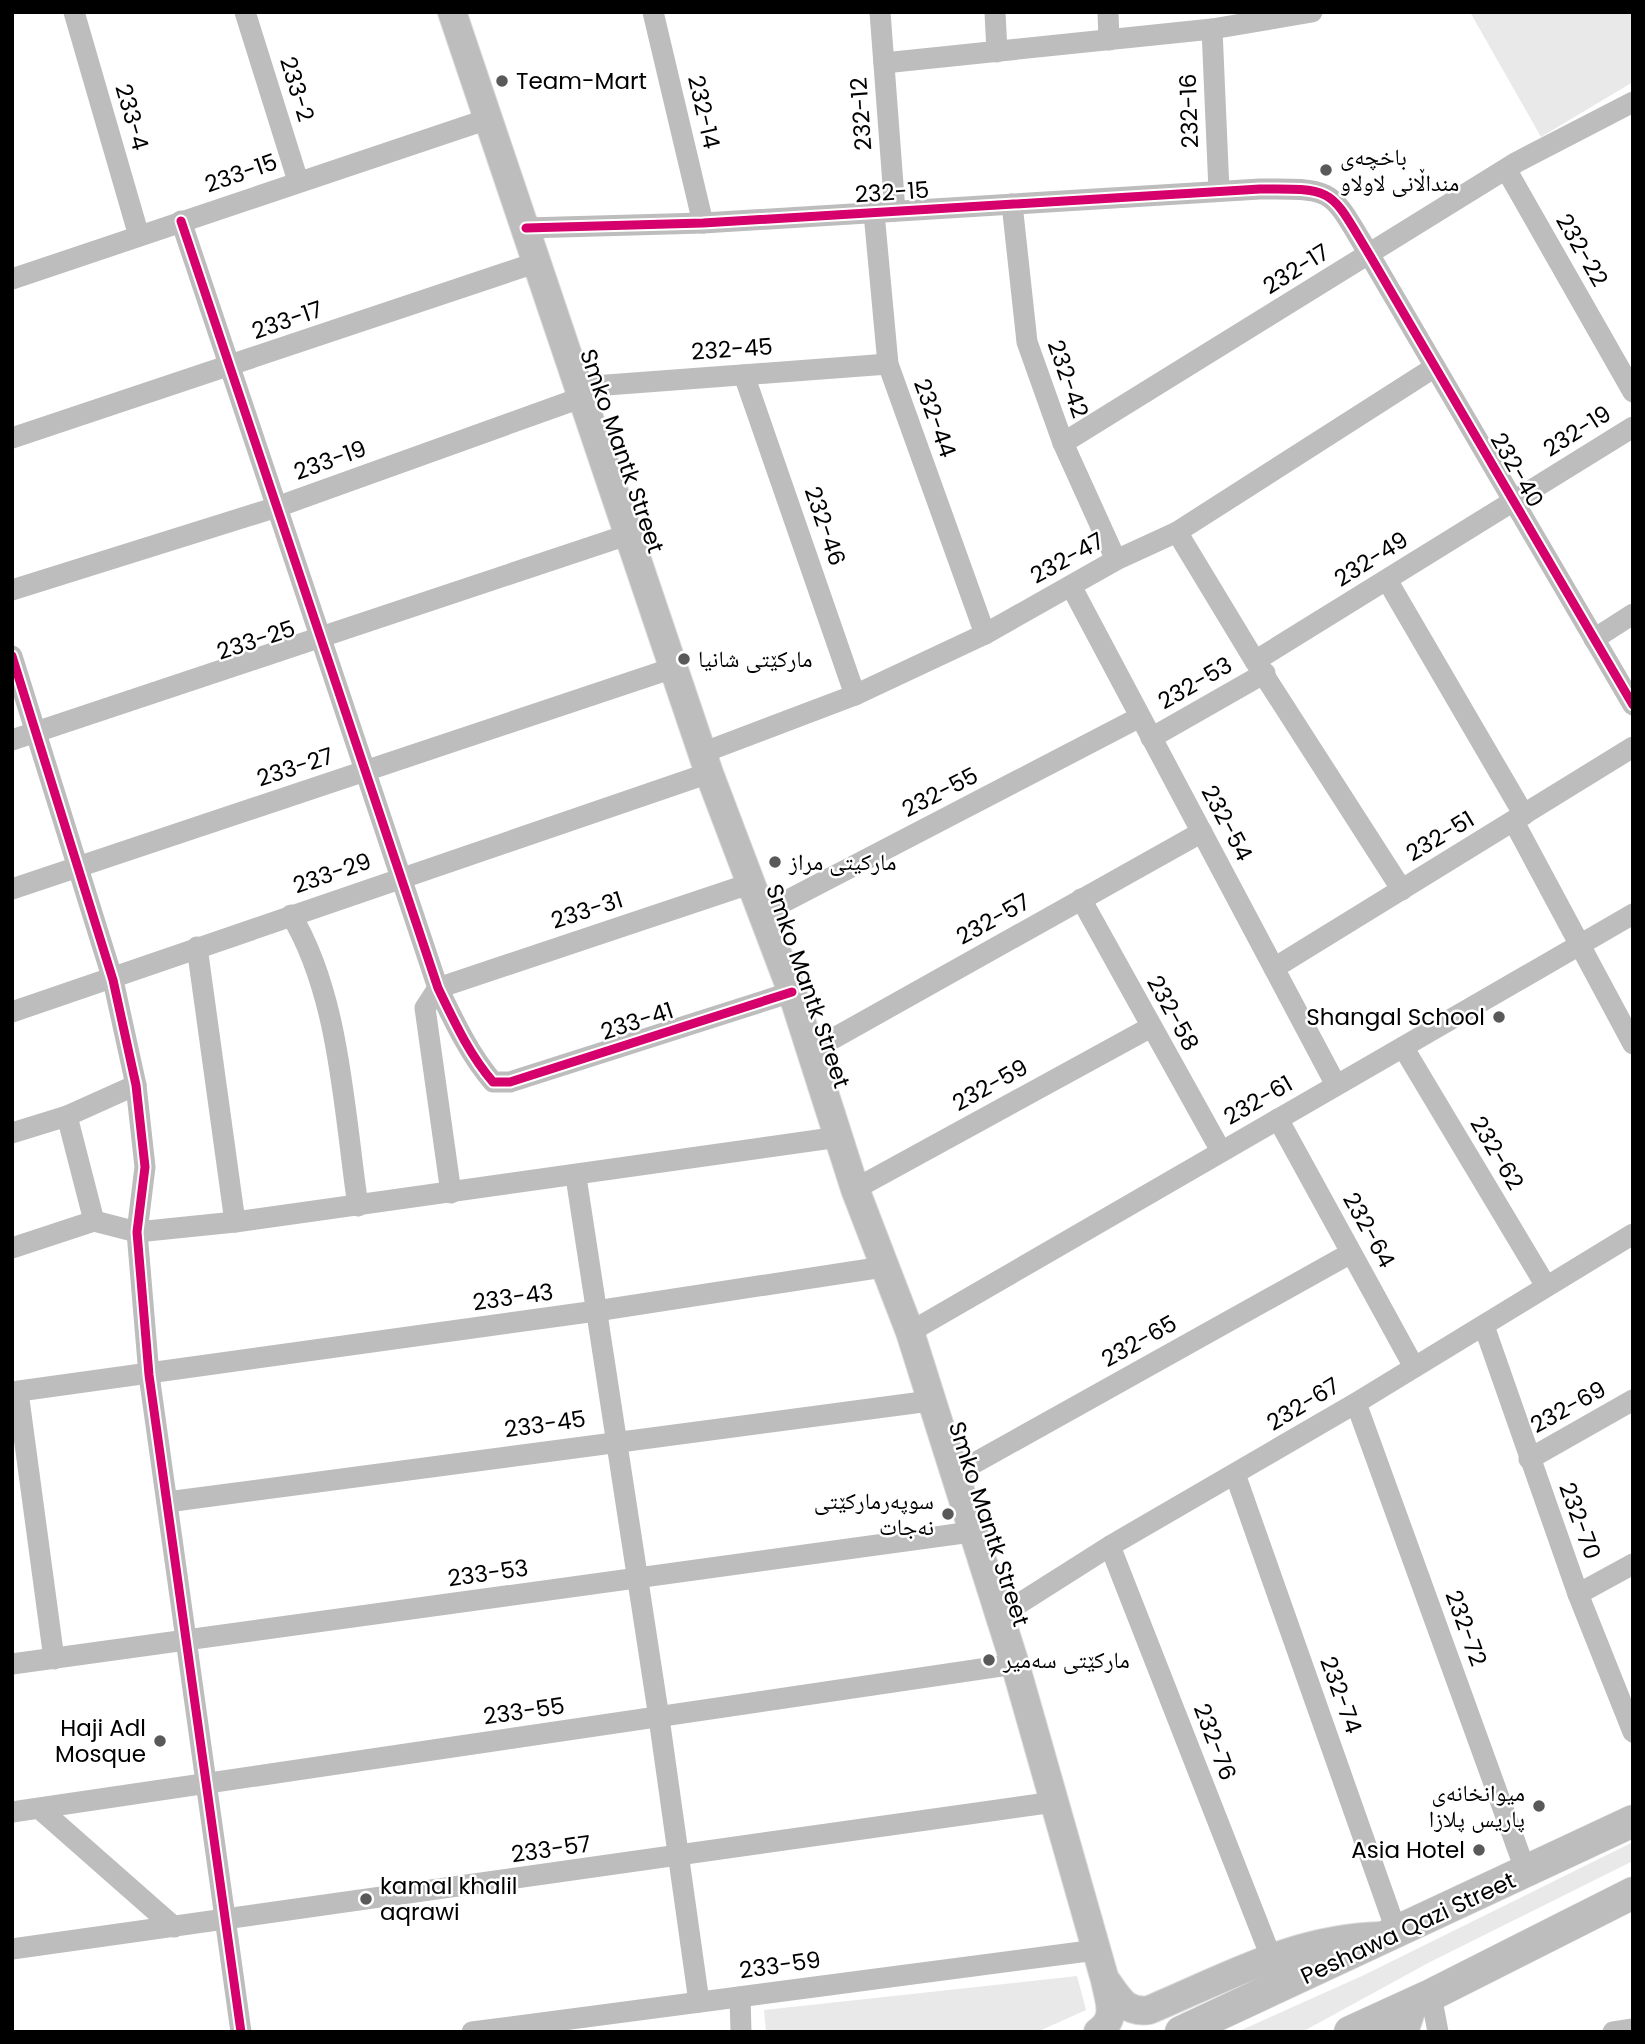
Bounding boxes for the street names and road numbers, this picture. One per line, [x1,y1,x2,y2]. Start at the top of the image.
street label: 233-2 [272,53,322,125]
street label: 232-14 [680,72,728,152]
street label: 232-16 [1172,73,1206,149]
street label: 232-12 [842,76,880,152]
street label: 233-4 [107,80,157,154]
street label: 233-15 [200,146,282,200]
street label: 232-15 [854,173,930,211]
street label: 232-22 [1548,208,1616,292]
street label: 232-17 [1257,236,1335,302]
street label: 233-17 [247,293,327,347]
street label: 232-45 [690,330,774,368]
street label: 232-42 [1040,336,1096,422]
street label: Smko Mantk Street [572,345,672,557]
street label: 232-44 [906,374,964,462]
street label: 232-19 [1537,398,1617,464]
street label: 232-40 [1483,427,1551,513]
street label: 233-19 [289,432,371,488]
street label: 232-46 [797,482,853,570]
street label: 232-49 [1328,524,1414,594]
street label: 232-47 [1024,525,1110,591]
street label: 233-25 [213,612,299,668]
street label: 232-53 [1152,649,1238,717]
street label: 233-27 [253,740,337,794]
street label: 232-55 [896,759,984,825]
street label: 232-54 [1194,779,1260,867]
street label: 232-51 [1400,803,1480,869]
street label: 233-29 [289,845,375,901]
street label: Smko Mantk Street [758,880,858,1092]
street label: 233-31 [547,883,627,937]
street label: 232-57 [950,886,1036,952]
street label: 232-58 [1139,970,1207,1056]
street label: 233-41 [596,994,678,1048]
street label: 232-59 [947,1051,1033,1119]
street label: 232-61 [1218,1067,1298,1133]
street label: 232-62 [1463,1110,1531,1196]
street label: 232-64 [1335,1186,1403,1274]
street label: 233-43 [471,1276,555,1318]
street label: 232-65 [1095,1307,1183,1375]
street label: 232-67 [1261,1370,1345,1438]
street label: 232-69 [1524,1373,1612,1441]
street label: 233-45 [502,1402,588,1446]
street label: Smko Mantk Street [941,1417,1037,1631]
street label: 232-70 [1551,1478,1609,1564]
street label: 233-53 [446,1552,530,1594]
street label: 232-72 [1438,1586,1494,1670]
street label: 232-74 [1312,1652,1370,1738]
street label: 233-55 [481,1689,567,1733]
street label: 232-76 [1186,1699,1244,1785]
street label: 233-57 [509,1828,593,1870]
street label: Peshawa Qazi Street [1295,1864,1521,1992]
street label: 233-59 [737,1943,823,1987]

